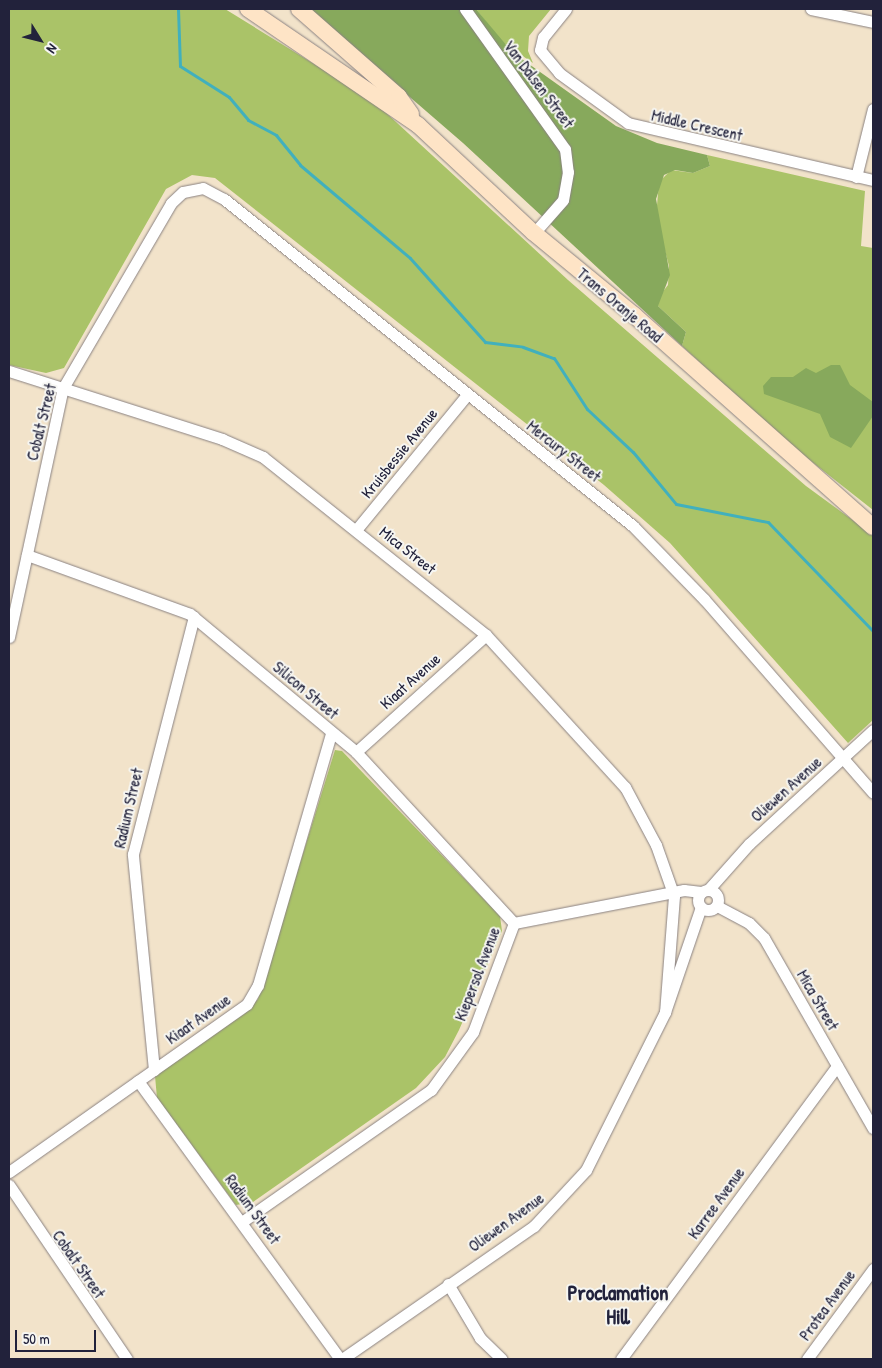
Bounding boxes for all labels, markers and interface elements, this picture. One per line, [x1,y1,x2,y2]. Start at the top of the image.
north arrow [15,15,65,65]
street label: Van Dalsen Street [500,36,578,132]
text: N [43,41,62,58]
street label: Middle Crescent [650,105,744,145]
street label: Trans Oranje Road [573,264,667,346]
street label: Cobalt Street [22,381,60,463]
street label: Kruisbessie Avenue [357,404,441,502]
street label: Mercury Street [523,416,605,486]
street label: Mica Street [376,522,440,578]
street label: Kiaat Avenue [376,649,444,713]
street label: Silicon Street [269,657,343,723]
street label: Oliewen Avenue [747,752,825,826]
street label: Radium Street [109,766,147,850]
street label: Kiepersol Avenue [450,924,504,1024]
street label: Mica Street [793,966,843,1034]
street label: Kiaat Avenue [162,990,234,1048]
street label: Karree Avenue [684,1163,748,1243]
street label: Radium Street [221,1170,285,1248]
street label: Oliewen Avenue [465,1188,547,1256]
street label: Cobalt Street [49,1226,109,1302]
street label: Protea Avenue [795,1266,859,1344]
district label: Proclamation Hill [567,1280,669,1330]
scale bar [18,1320,99,1352]
text: 50 m [23,1328,50,1349]

